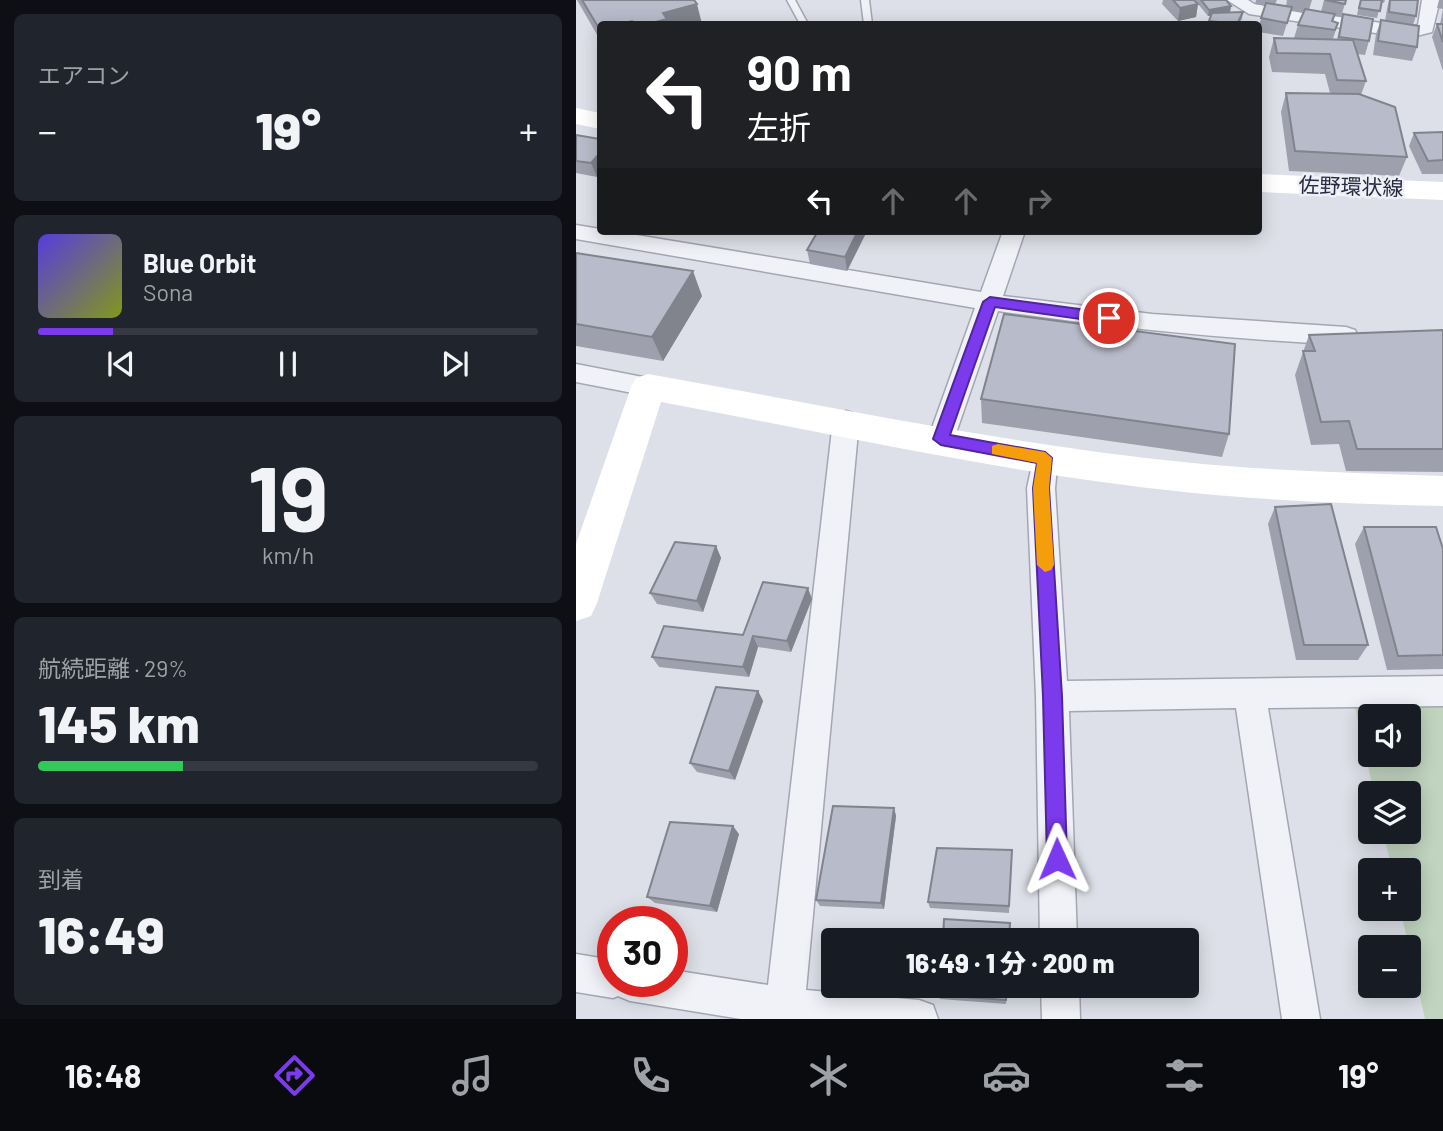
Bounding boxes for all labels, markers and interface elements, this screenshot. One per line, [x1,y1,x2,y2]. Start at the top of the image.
text: 90 m [747,42,852,101]
icon: left [632,49,723,140]
text: エアコン [38,61,130,89]
text: 19° [255,98,321,160]
text: − [38,107,57,153]
text: + [519,107,538,153]
text: 左折 [747,107,811,145]
street label: 佐野環状線 [1298,171,1404,200]
icon: left [801,182,839,220]
icon: ahead [874,182,912,220]
icon: ahead [947,182,985,220]
icon: right [1020,182,1058,220]
text: Blue Orbit [143,247,256,278]
text: Sona [143,278,193,306]
pin [1079,288,1139,348]
icon: arrive [1090,299,1128,337]
icon: previous [102,345,140,383]
icon: pause [269,345,307,383]
icon: next [436,345,474,383]
text: 19 [248,441,328,550]
text: km/h [262,541,314,569]
text: 航続距離 · 29% [38,654,188,682]
text: 145 km [38,691,200,753]
map controls [1358,704,1421,998]
button: sound [1358,704,1421,767]
button: layers [1358,781,1421,844]
position arrow [1020,822,1094,896]
button: + [1358,858,1421,921]
text: 到着 [38,865,84,893]
text: 16:49 [38,902,164,964]
speed limit sign: 30 [597,906,688,997]
button: − [1358,935,1421,998]
text: 16:49 · 1 分 · 200 m [906,947,1114,978]
icon: directions [270,1051,319,1100]
icon: music [448,1051,497,1100]
icon: phone [626,1051,675,1100]
icon: climate [804,1051,853,1100]
icon: car [982,1051,1031,1100]
icon: filters [1160,1051,1209,1100]
text: 16:48 [64,1056,141,1094]
text: 19° [1338,1056,1378,1094]

